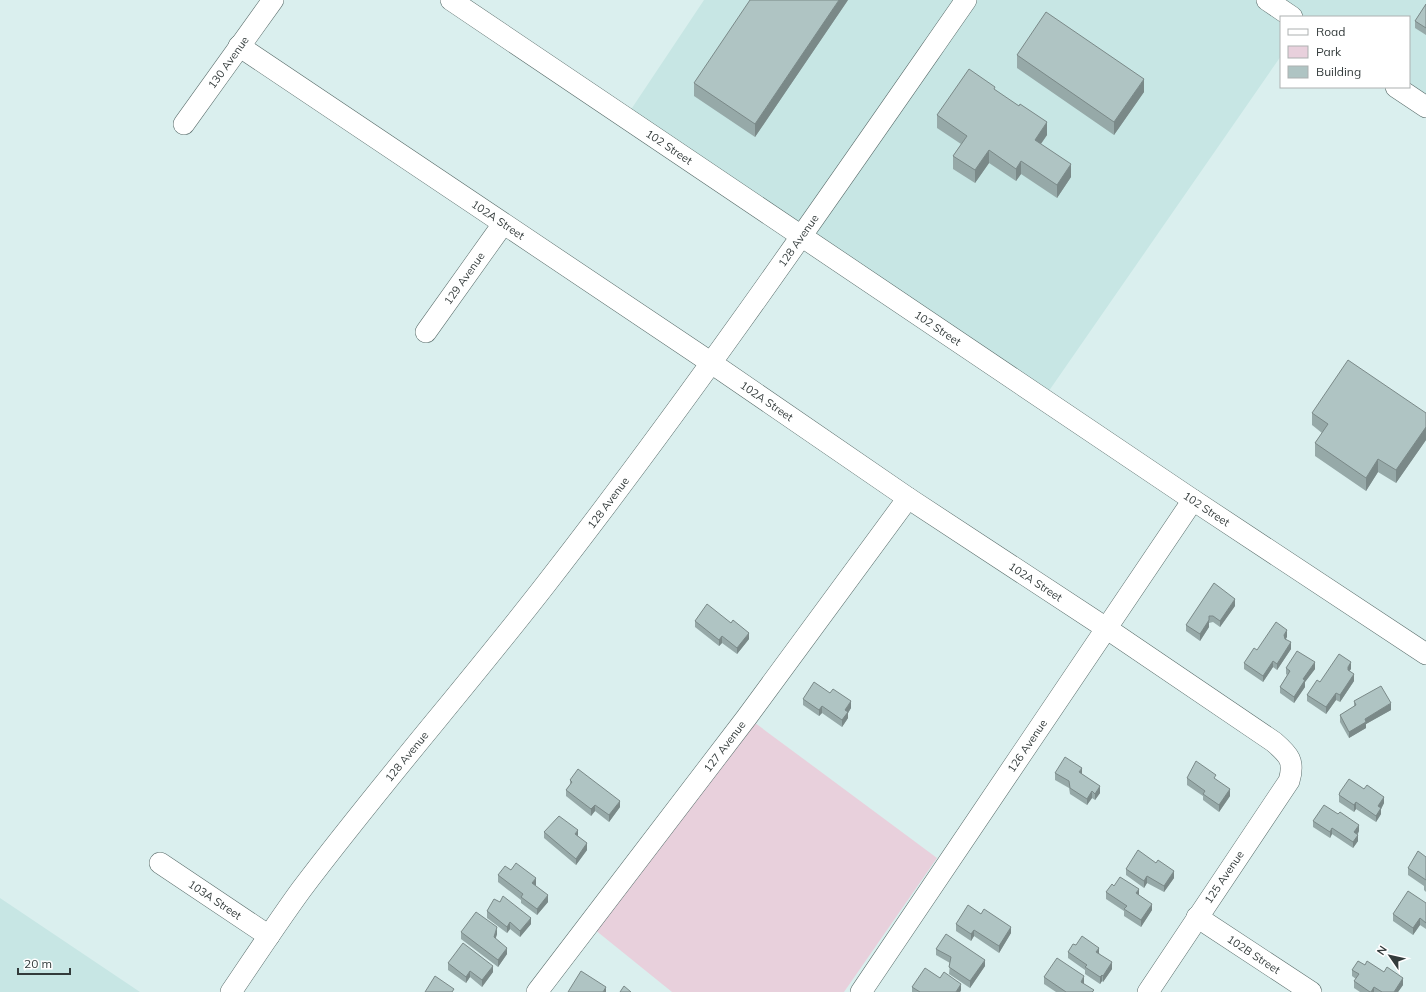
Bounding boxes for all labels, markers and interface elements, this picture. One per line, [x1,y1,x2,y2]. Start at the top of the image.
legend [1280,16,1410,88]
text: Road [1316,24,1345,39]
street label: 130 Avenue [205,33,252,91]
text: Park [1316,44,1342,59]
text: Building [1316,64,1361,79]
street label: 102 Street [643,126,695,168]
street label: 102A Street [469,197,528,243]
street label: 128 Avenue [775,211,822,269]
street label: 129 Avenue [441,249,488,307]
street label: 102 Street [912,307,964,349]
street label: 102A Street [738,378,796,424]
street label: 128 Avenue [584,474,632,531]
street label: 102 Street [1181,488,1233,530]
street label: 102A Street [1006,559,1065,604]
street label: 126 Avenue [1004,717,1050,775]
street label: 127 Avenue [700,718,749,775]
street label: 128 Avenue [382,728,431,784]
street label: 125 Avenue [1201,848,1247,906]
street label: 103A Street [185,877,244,923]
street label: 102B Street [1225,932,1283,977]
north arrow [1370,936,1410,976]
text: N [1374,943,1390,958]
scale bar [18,950,70,976]
text: 20 m [24,956,52,971]

